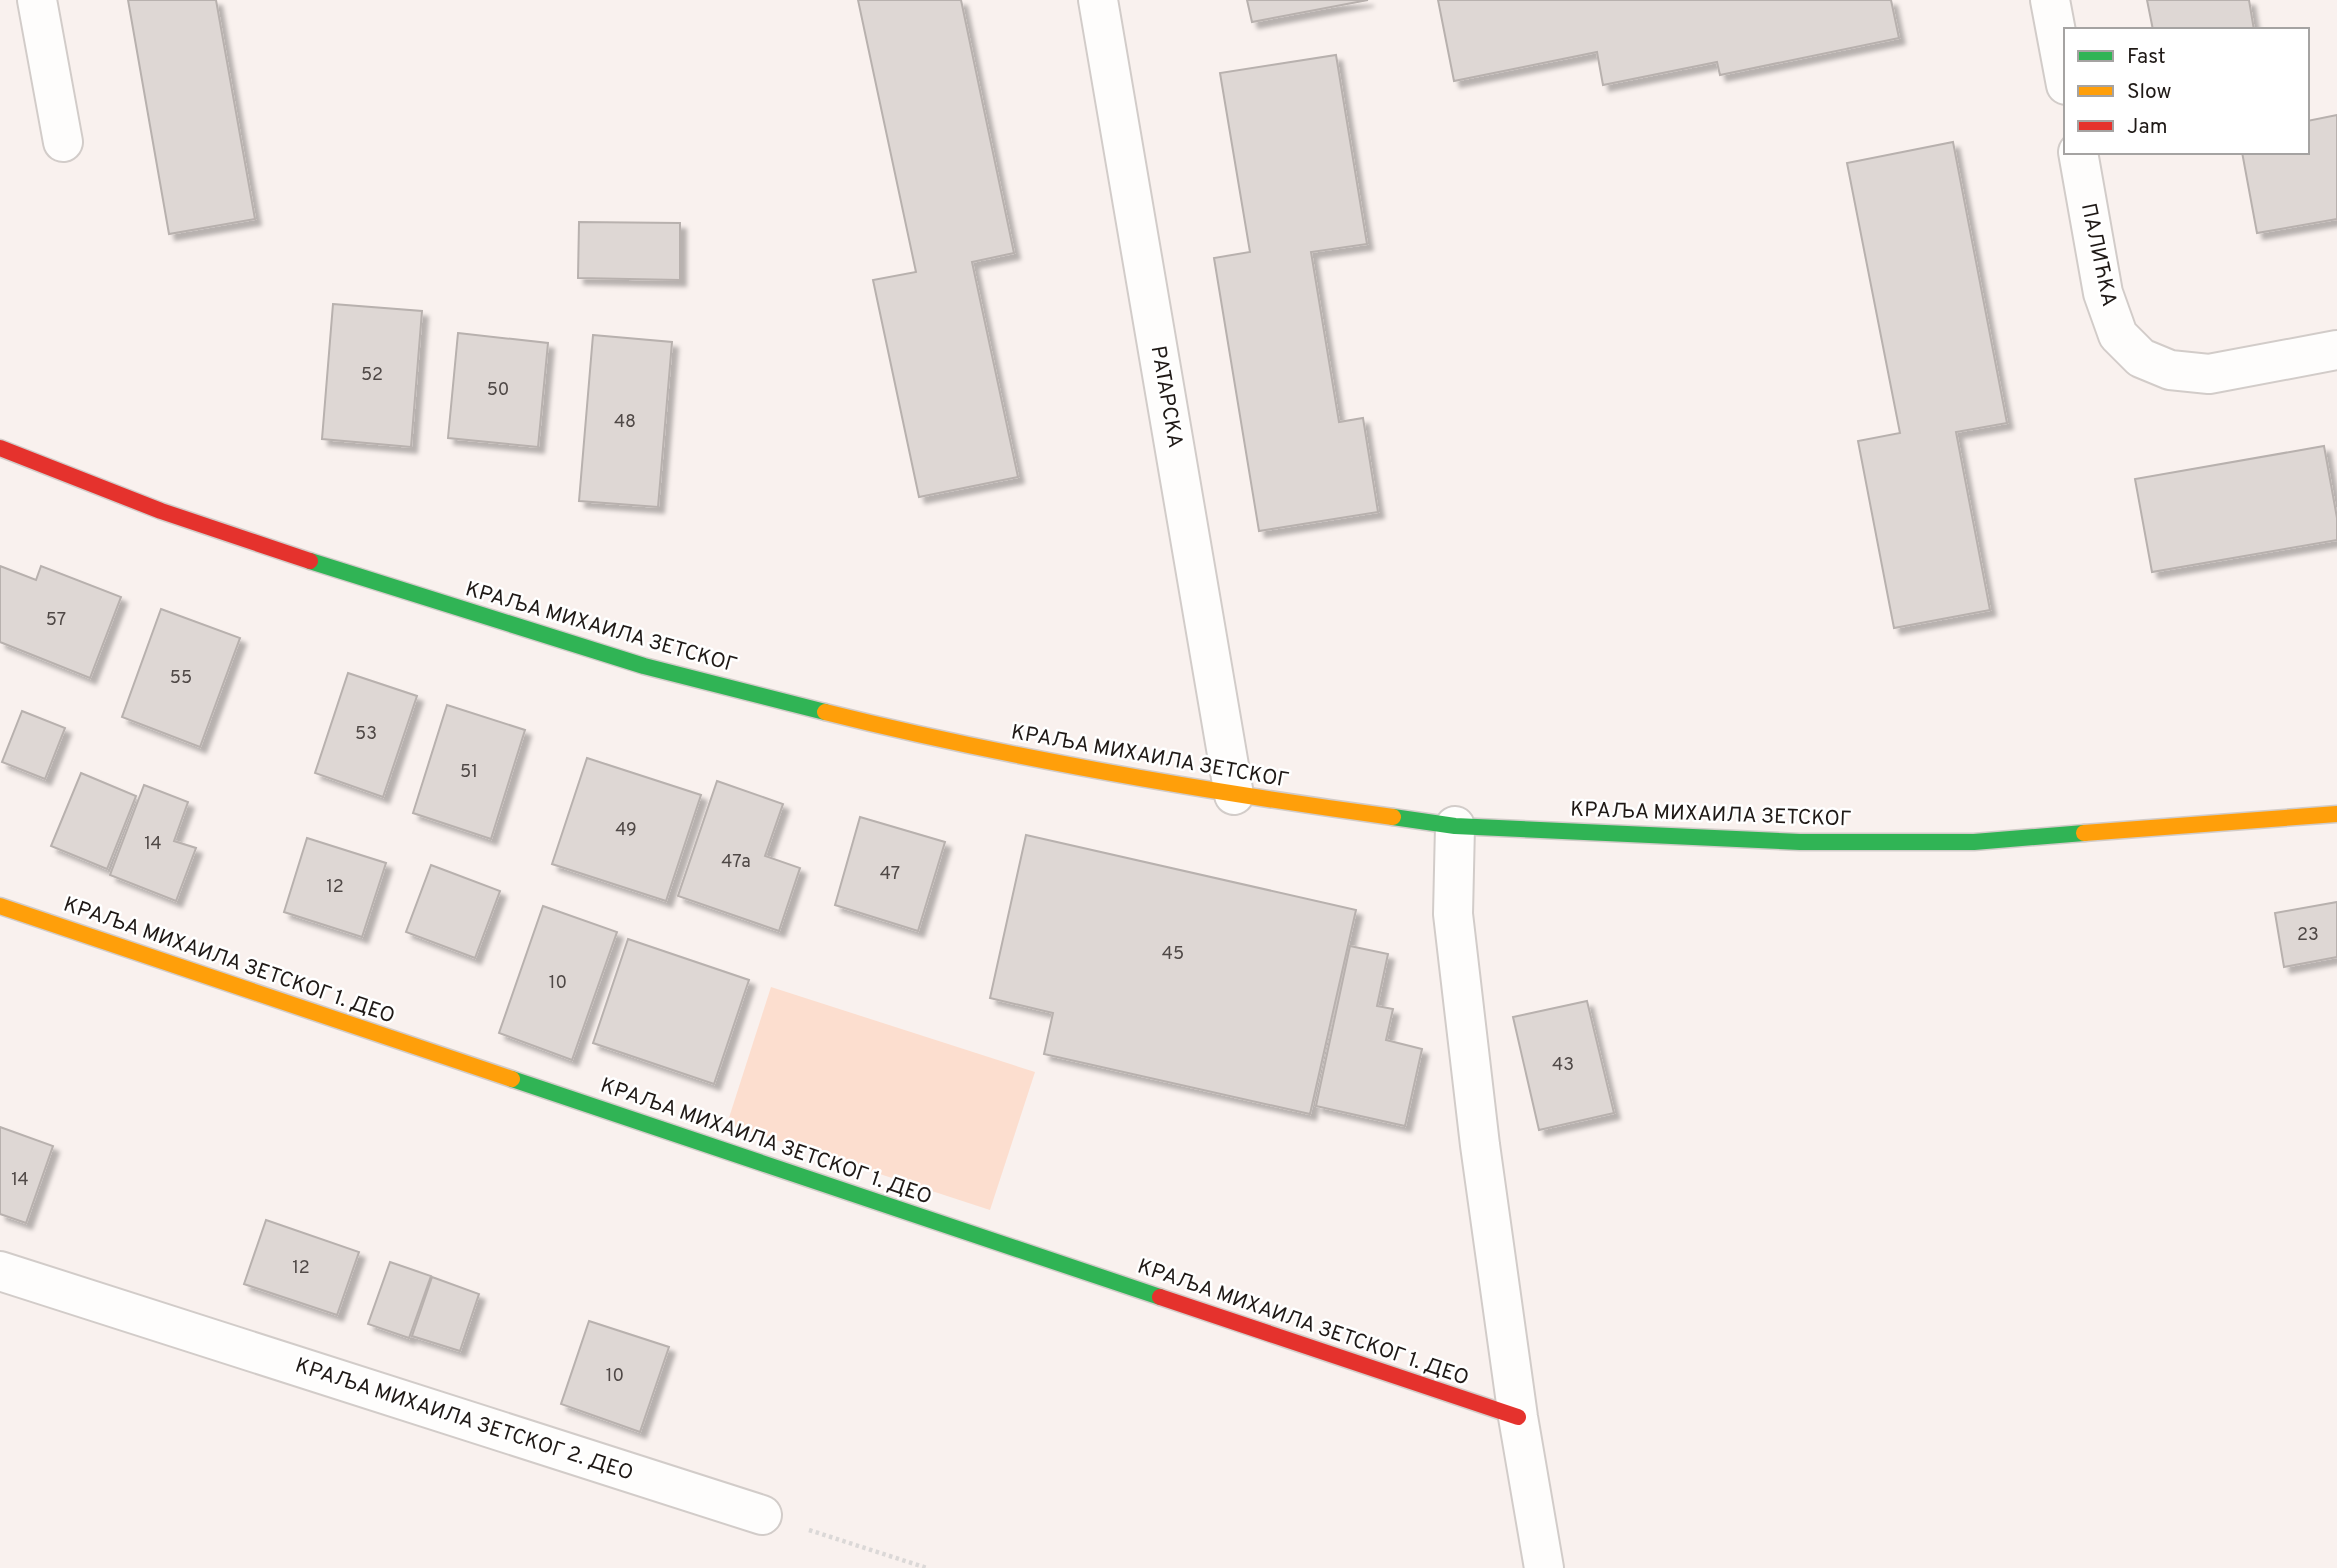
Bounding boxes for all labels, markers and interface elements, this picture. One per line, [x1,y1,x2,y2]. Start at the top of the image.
legend [2064,28,2309,154]
text: Fast [2127,44,2166,71]
text: Slow [2127,79,2172,106]
text: Jam [2127,114,2168,141]
street label: ПАЛИЋКА [2074,201,2122,309]
street label: РАТАРСКА [1144,344,1188,450]
house number: 52 [361,364,383,387]
house number: 50 [487,379,509,402]
house number: 48 [614,411,636,434]
street label: КРАЉА МИХАИЛА ЗЕТСКОГ [462,576,740,680]
house number: 57 [46,609,66,632]
house number: 55 [170,667,192,690]
street label: КРАЉА МИХАИЛА ЗЕТСКОГ [1009,719,1291,795]
house number: 53 [355,723,377,746]
house number: 51 [460,761,478,784]
street label: КРАЉА МИХАИЛА ЗЕТСКОГ [1570,797,1852,833]
house number: 49 [615,819,637,842]
house number: 14 [144,833,162,856]
house number: 47a [721,851,751,874]
house number: 47 [880,863,900,886]
house number: 12 [326,876,344,899]
street label: КРАЉА МИХАИЛА ЗЕТСКОГ 1. ДЕО [60,891,398,1031]
house number: 23 [2297,924,2319,947]
house number: 45 [1162,943,1184,966]
house number: 10 [549,972,567,995]
house number: 43 [1552,1054,1574,1077]
street label: КРАЉА МИХАИЛА ЗЕТСКОГ 1. ДЕО [597,1072,935,1212]
house number: 14 [11,1169,29,1192]
street label: КРАЉА МИХАИЛА ЗЕТСКОГ 1. ДЕО [1134,1253,1472,1393]
house number: 12 [292,1257,310,1280]
street label: КРАЉА МИХАИЛА ЗЕТСКОГ 2. ДЕО [292,1352,636,1488]
house number: 10 [606,1365,624,1388]

